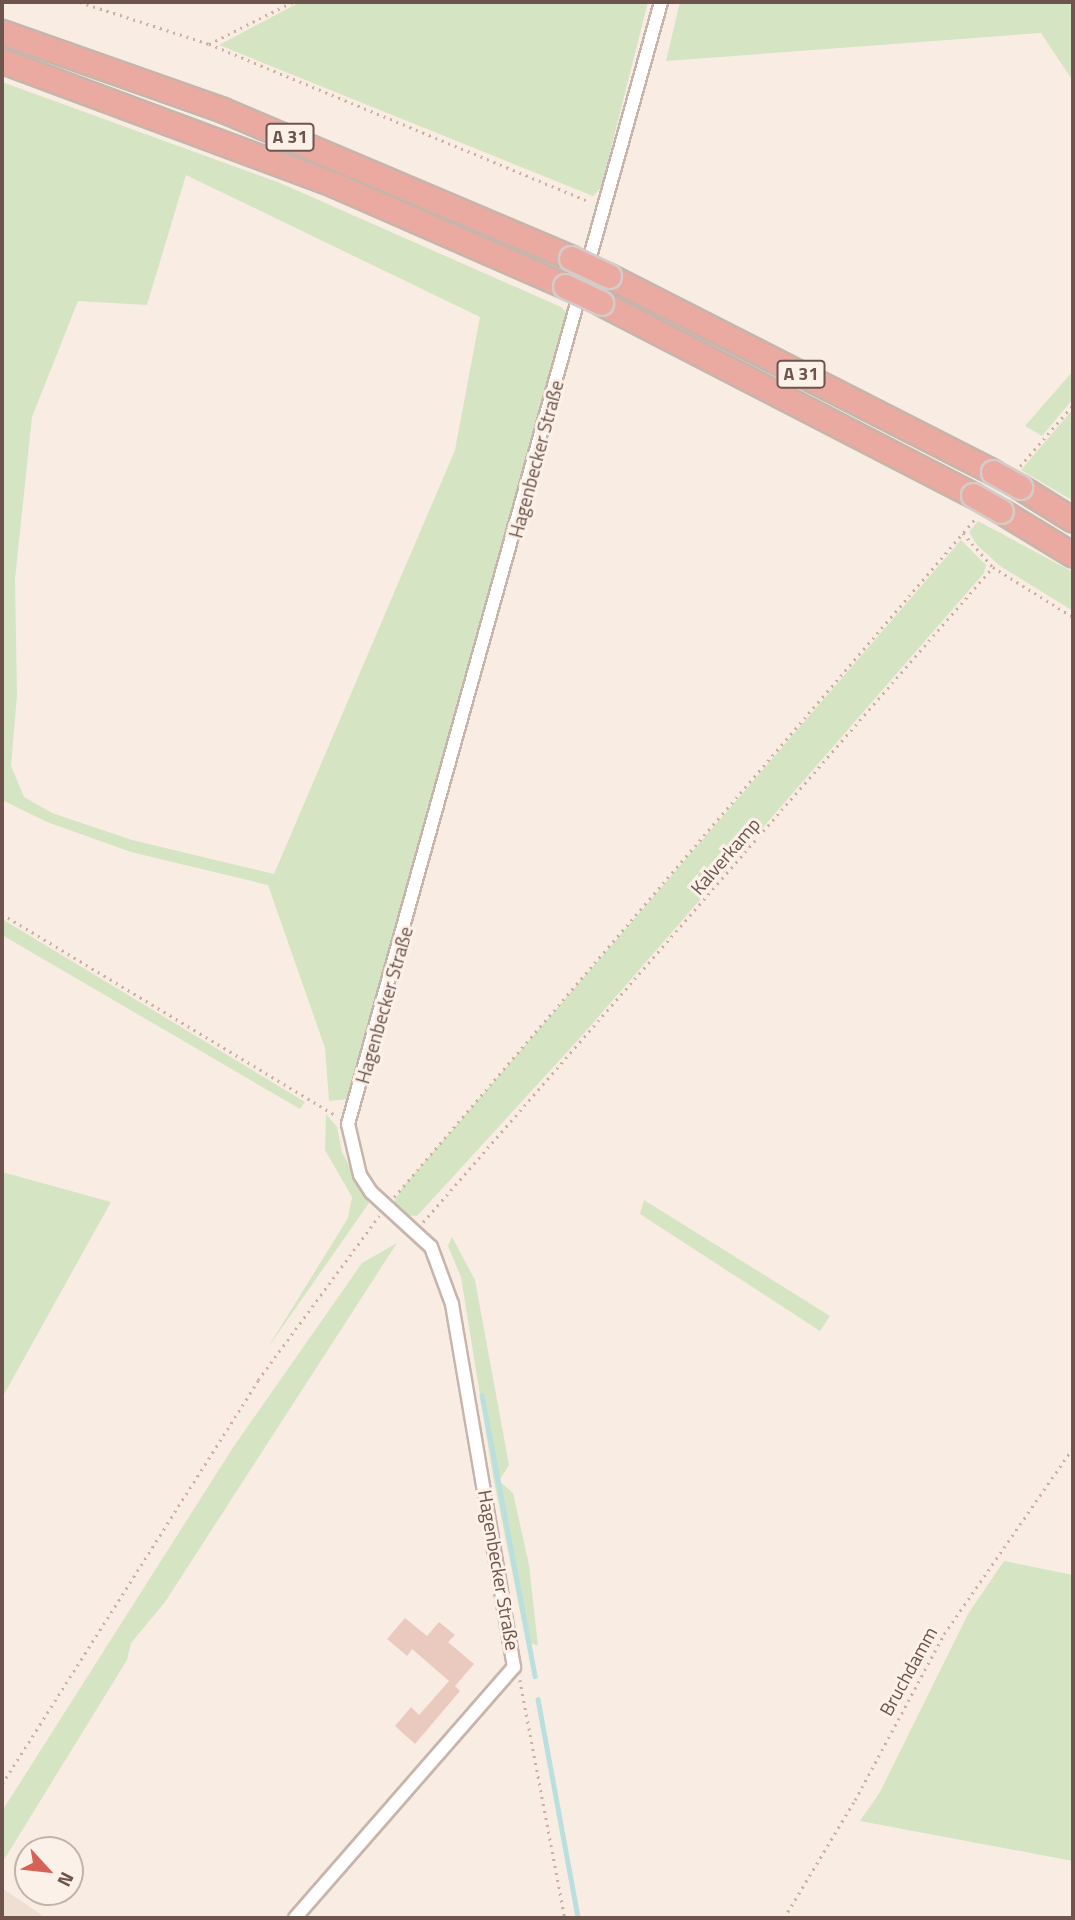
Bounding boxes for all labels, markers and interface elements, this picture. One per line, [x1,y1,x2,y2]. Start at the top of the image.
road number: A 31 [266,122,314,152]
road number: A 31 [776,360,826,388]
street label: Hagenbecker Straße [504,378,568,540]
street label: Kalverkamp [685,813,765,899]
street label: Hagenbecker Straße [351,924,417,1086]
street label: Hagenbecker Straße [474,1488,524,1652]
street label: Bruchdamm [874,1623,942,1719]
north arrow [14,1836,84,1906]
text: N [50,1867,82,1892]

